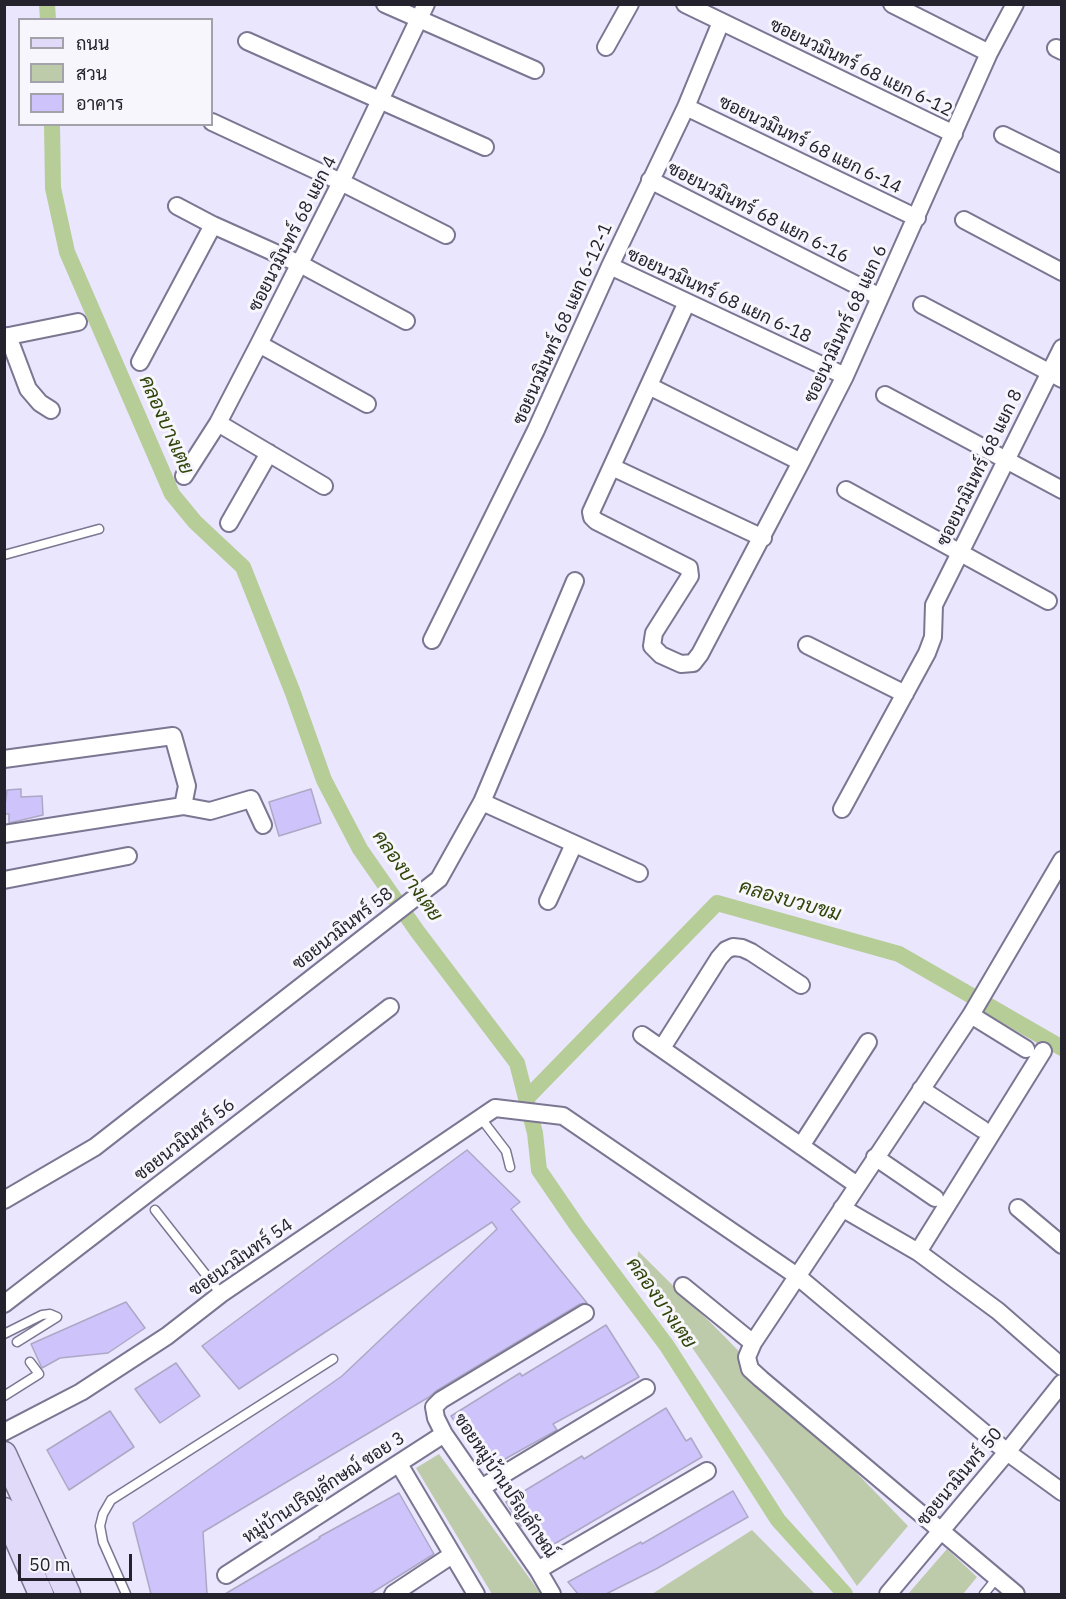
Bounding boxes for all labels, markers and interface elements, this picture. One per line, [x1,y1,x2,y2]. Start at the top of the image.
street label: ซอยนวมินทร์ 68 แยก 6-12 [766,14,956,122]
legend [18,18,213,126]
text: ถนน [76,32,109,55]
text: สวน [76,62,107,85]
street label: ซอยนวมินทร์ 68 แยก 6-14 [715,91,905,199]
text: อาคาร [76,92,124,115]
street label: ซอยนวมินทร์ 68 แยก 4 [244,153,342,315]
street label: ซอยนวมินทร์ 68 แยก 6-16 [664,158,852,268]
street label: ซอยนวมินทร์ 68 แยก 6-12-1 [509,220,617,428]
street label: ซอยนวมินทร์ 68 แยก 6 [800,242,892,406]
street label: ซอยนวมินทร์ 68 แยก 6-18 [623,244,815,348]
water label: คลองบางเตย [133,372,199,478]
street label: ซอยนวมินทร์ 68 แยก 8 [933,386,1027,550]
water label: คลองบางเตย [367,826,447,926]
water label: คลองบวบขม [736,875,844,927]
street label: ซอยนวมินทร์ 58 [288,883,398,975]
street label: ซอยนวมินทร์ 56 [130,1094,240,1186]
street label: ซอยนวมินทร์ 54 [185,1214,297,1302]
water label: คลองบางเตย [621,1253,701,1353]
street label: ซอยหมู่บ้านปริญลักษณ์ [449,1410,561,1562]
street label: ซอยนวมินทร์ 50 [913,1424,1007,1530]
street label: หมู่บ้านปริญลักษณ์ ซอย 3 [239,1427,409,1549]
scale bar [21,1542,135,1580]
text: 50 m [29,1553,71,1576]

